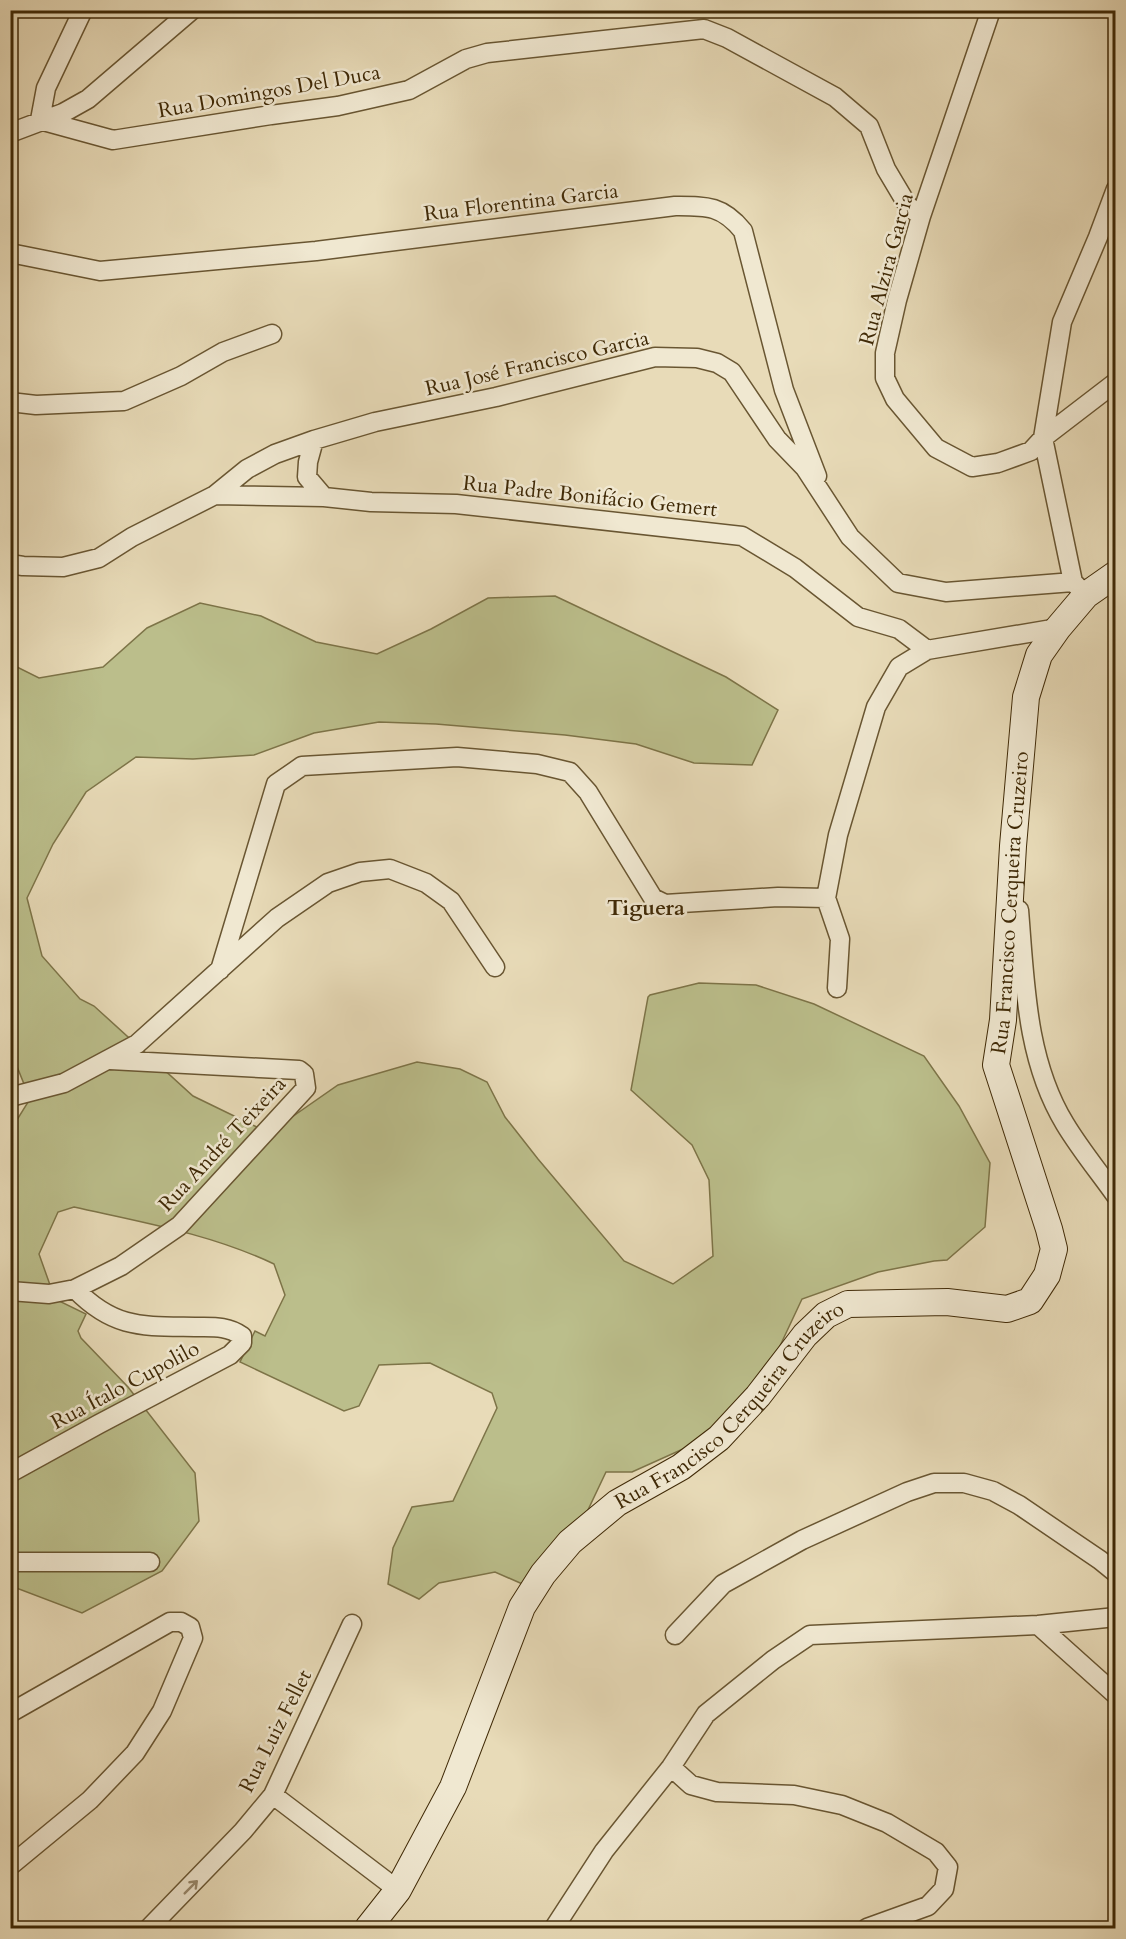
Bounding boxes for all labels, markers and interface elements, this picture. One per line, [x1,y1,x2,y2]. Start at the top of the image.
street label: Rua Domingos Del Duca [156,58,383,125]
street label: Rua Florentina Garcia [422,176,620,229]
street label: Rua Alzira Garcia [852,190,921,349]
street label: Rua José Francisco Garcia [422,324,652,403]
street label: Rua Padre Bonifácio Gemert [461,469,719,524]
street label: Rua Francisco Cerqueira Cruzeiro [984,750,1036,1056]
district label: Tiguera [607,893,685,923]
street label: Rua André Teixeira [152,1070,293,1218]
street label: Rua Francisco Cerqueira Cruzeiro [609,1294,849,1516]
street label: Rua Ítalo Cupolilo [46,1334,204,1437]
street label: Rua Luiz Fellet [232,1664,319,1798]
one-way arrow [183,1880,198,1895]

